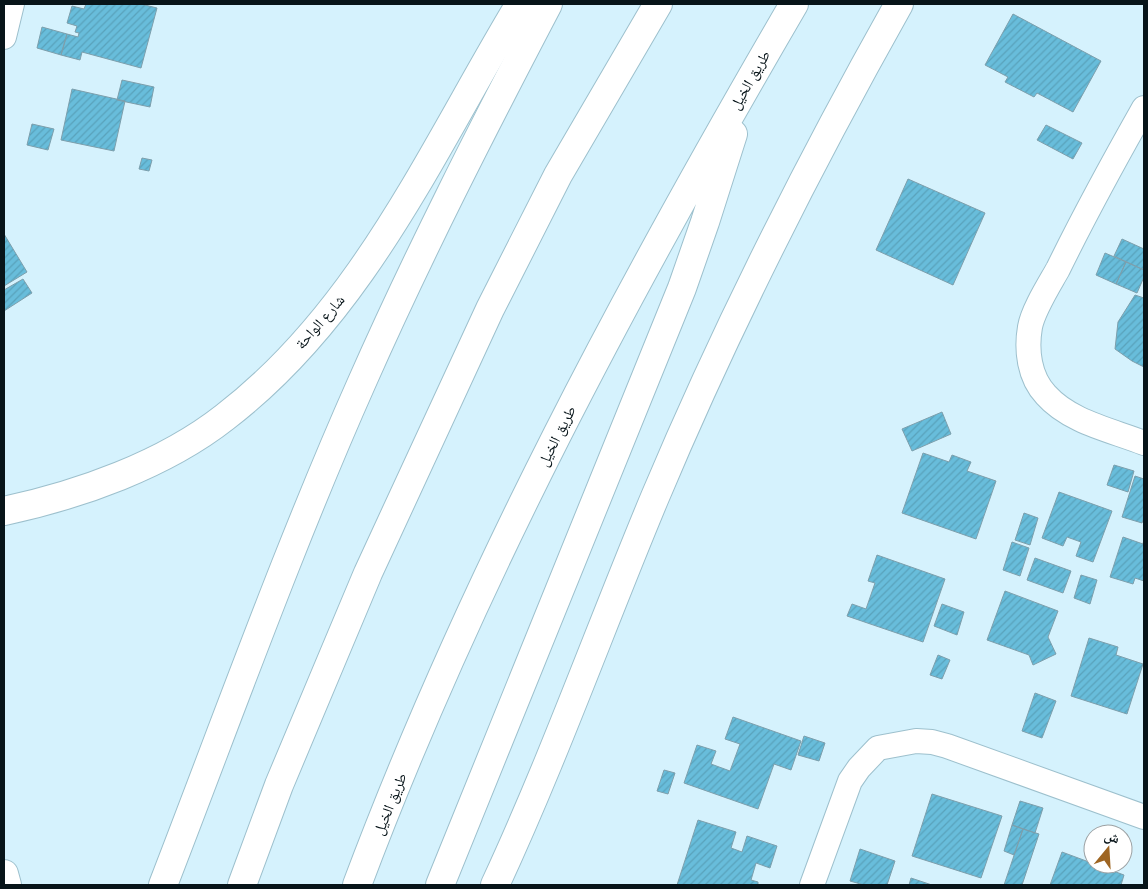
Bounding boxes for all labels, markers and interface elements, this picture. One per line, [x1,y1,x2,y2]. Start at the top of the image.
street label: طريق الخيل [725,47,775,113]
street label: شارع الواحة [291,290,349,353]
street label: طريق الخيل [533,402,581,470]
street label: طريق الخيل [368,770,412,838]
north arrow [1083,824,1133,874]
text: ش [1102,826,1122,848]

